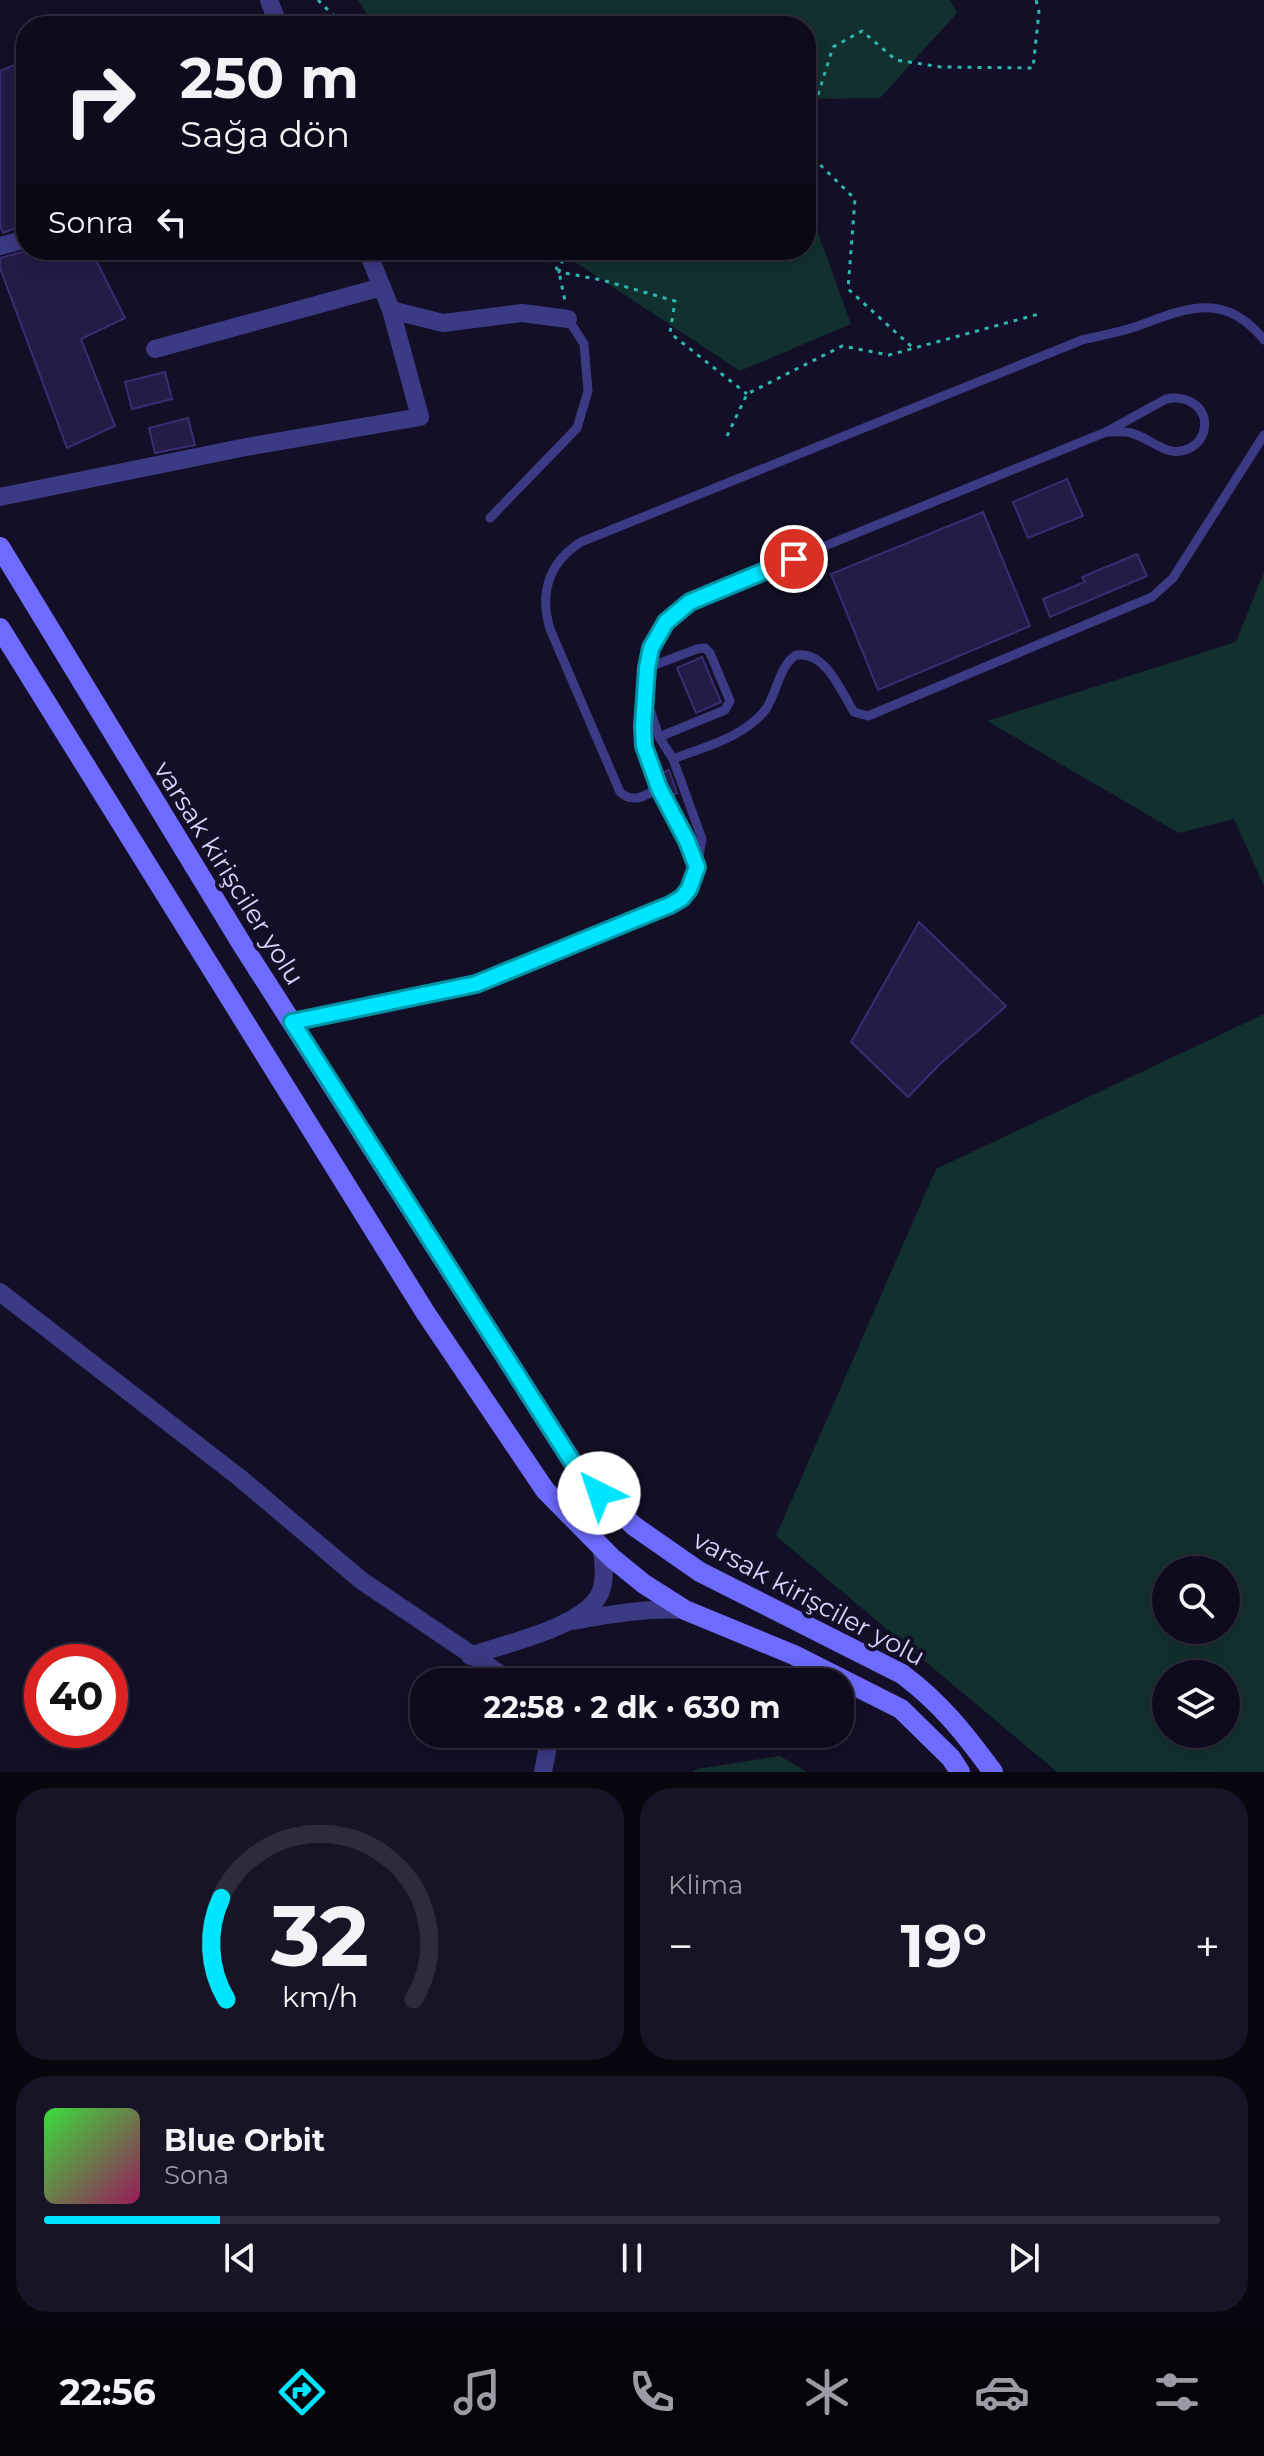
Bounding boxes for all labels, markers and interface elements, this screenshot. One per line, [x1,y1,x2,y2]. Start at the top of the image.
text: 250 m [180,44,359,112]
icon: right [48,48,152,152]
text: Sağa dön [180,112,350,156]
icon: left [150,200,194,244]
text: Sonra [48,204,134,241]
pin [760,525,828,593]
icon: arrive [772,537,816,581]
street label: varsak kirişciler yolu [147,755,311,991]
position arrow [557,1451,641,1535]
street label: varsak kirişciler yolu [688,1523,930,1673]
map controls [1152,1556,1240,1748]
button: search [1152,1556,1240,1644]
speed limit sign: 40 [24,1644,128,1748]
button: layers [1152,1660,1240,1748]
text: 22:58 · 2 dk · 630 m [484,1689,780,1726]
text: Klima [668,1869,743,1901]
text: 32 [270,1885,369,1987]
text: 19° [901,1909,987,1982]
text: − [668,1919,693,1973]
text: + [1195,1919,1220,1973]
text: km/h [282,1979,358,2014]
text: Blue Orbit [164,2122,325,2159]
text: Sona [164,2159,229,2191]
icon: previous [218,2236,262,2280]
icon: pause [610,2236,654,2280]
icon: next [1002,2236,1046,2280]
icon: directions [274,2364,330,2420]
icon: music [449,2364,505,2420]
icon: phone [624,2364,680,2420]
icon: climate [799,2364,855,2420]
icon: car [974,2364,1030,2420]
icon: filters [1149,2364,1205,2420]
text: 22:56 [59,2370,156,2414]

